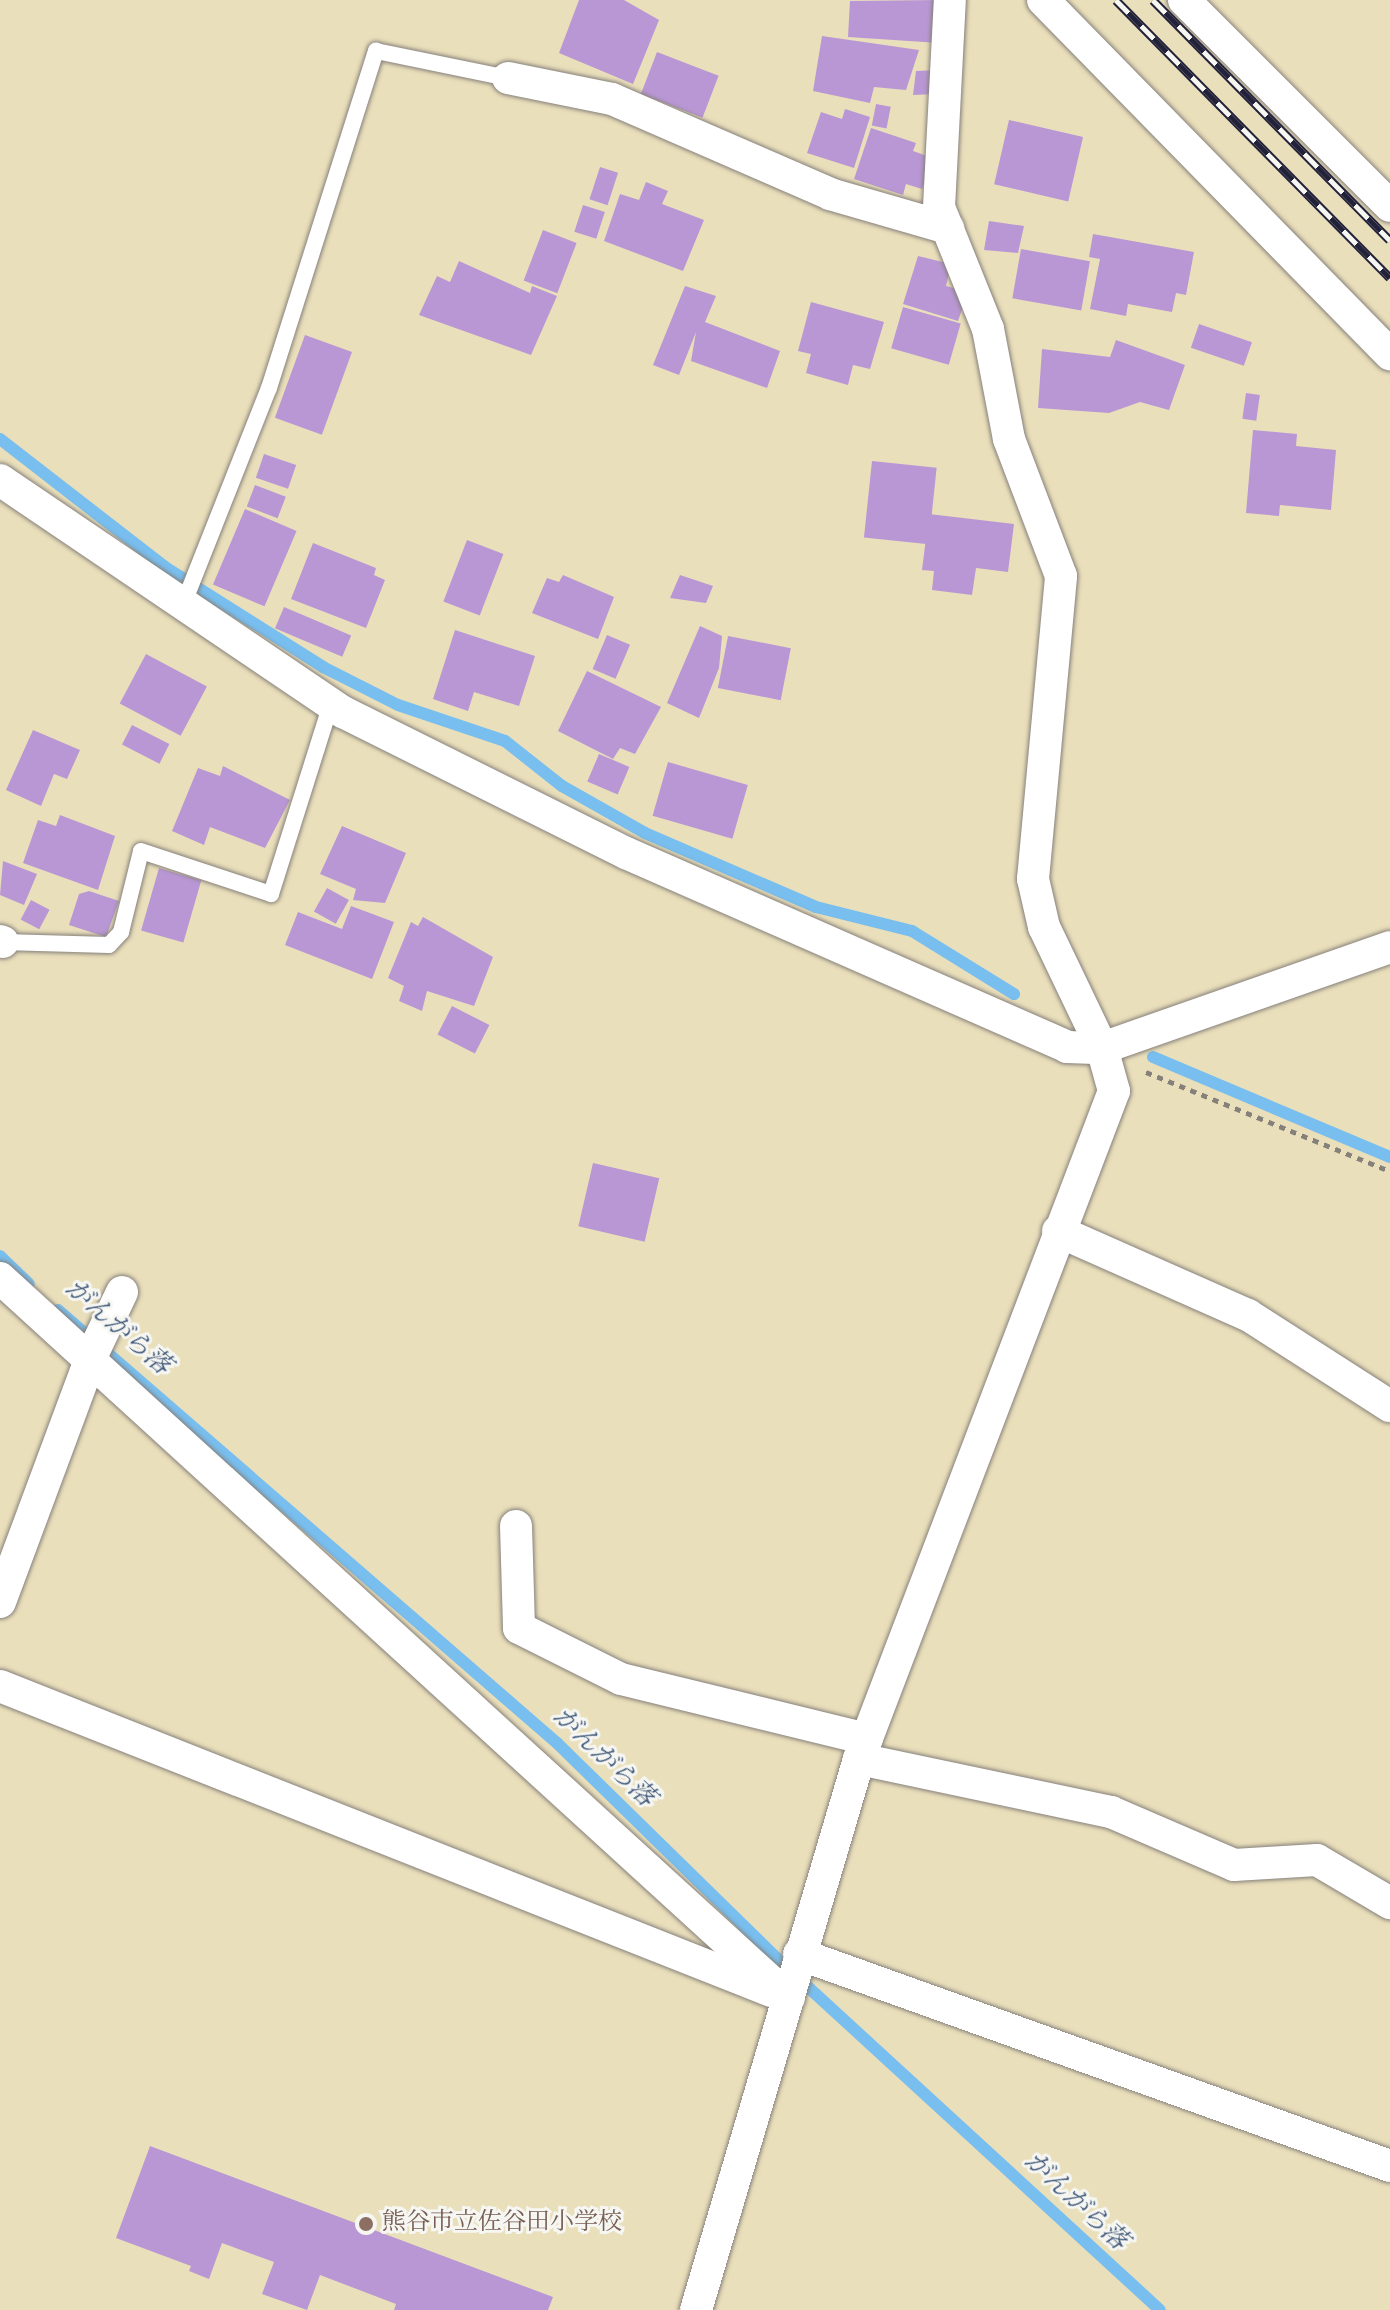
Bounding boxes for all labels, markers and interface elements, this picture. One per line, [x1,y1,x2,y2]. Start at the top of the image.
water label: がんがら落 [58,1274,176,1382]
water label: がんがら落 [545,1702,661,1814]
water label: がんがら落 [1017,2146,1133,2258]
place label: 熊谷市立佐谷田小学校 [382,2210,622,2238]
marker: 熊谷市立佐谷田小学校 [357,2215,375,2233]

